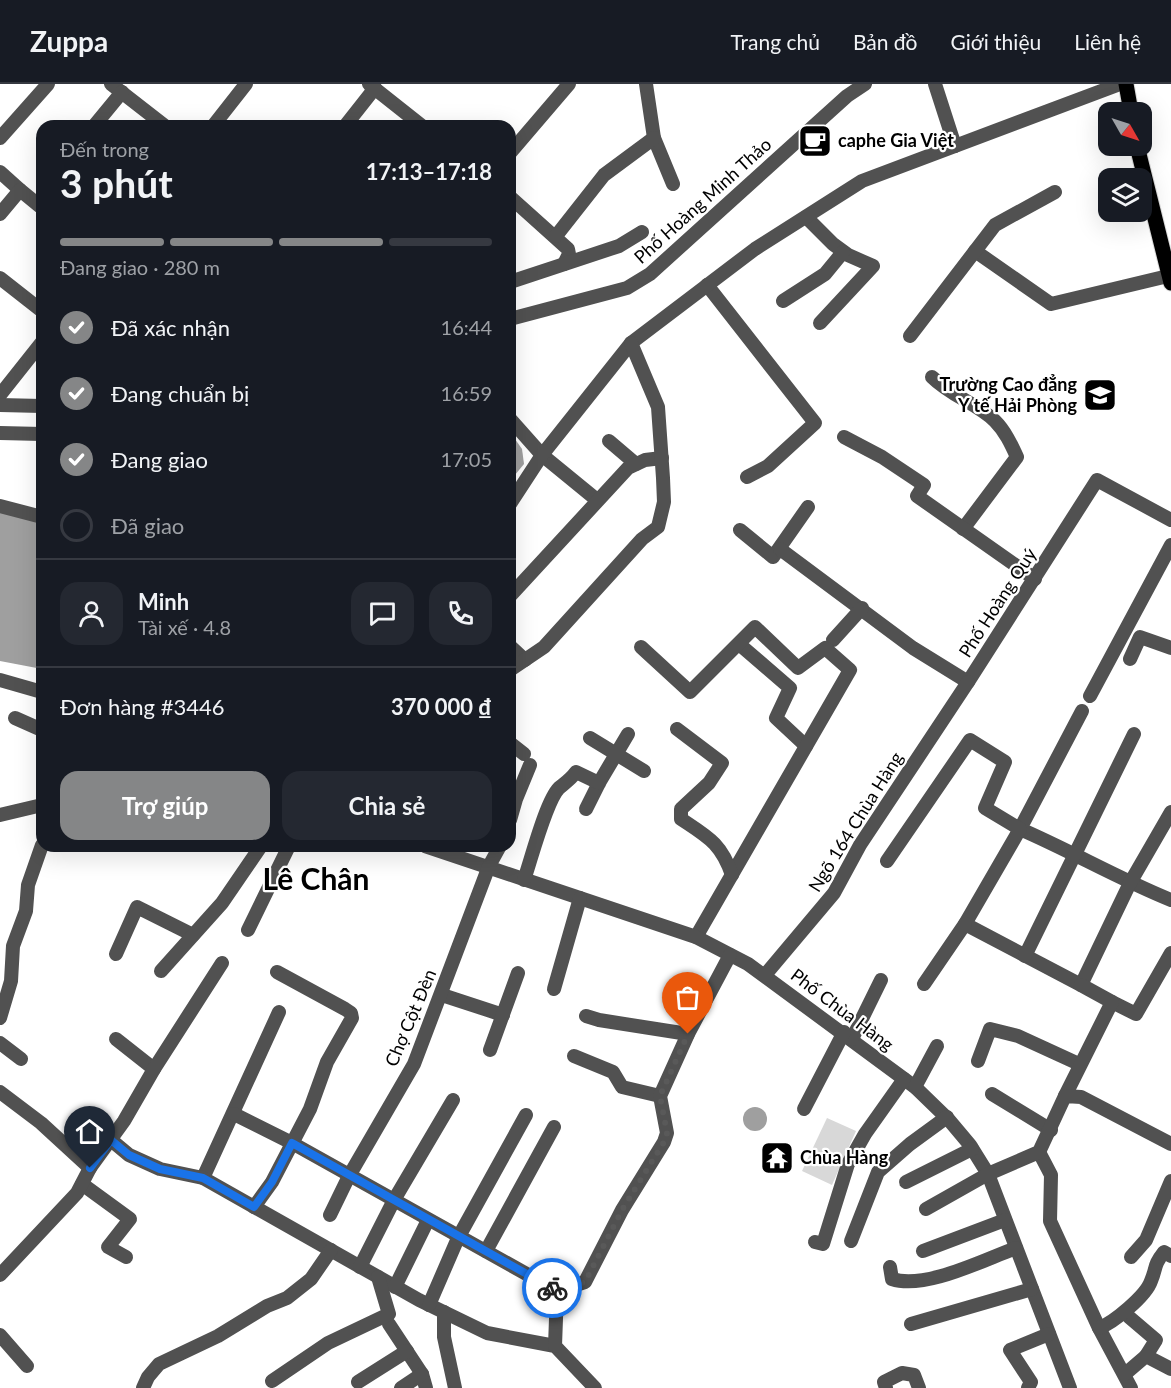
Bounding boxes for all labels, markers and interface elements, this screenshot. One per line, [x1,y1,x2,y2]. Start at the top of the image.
text: Zuppa [30,24,108,58]
text: Trang chủ [730,29,820,54]
text: Bản đồ [853,29,918,54]
text: Giới thiệu [951,29,1041,54]
text: Liên hệ [1074,29,1141,54]
north arrow [1098,102,1152,156]
map controls [1098,102,1152,222]
cafe icon: caphe Gia Việt [797,123,833,159]
place label: caphe Gia Việt [838,129,954,151]
street label: Phố Hoàng Minh Thảo [629,133,775,268]
text: Đến trong [60,137,149,161]
text: 17:13–17:18 [366,158,492,185]
text: 3 phút [60,160,173,206]
button: layers [1098,168,1152,222]
text: Đang giao · 280 m [60,255,220,279]
icon: check [60,311,93,344]
text: Đã xác nhận [111,314,230,341]
text: 16:44 [441,315,492,339]
place label: Trường Cao đẳng Y tế Hải Phòng [940,373,1077,416]
icon: check [60,377,93,410]
school or university icon: Trường Cao đẳng Y tế Hải Phòng [1082,377,1118,413]
text: Đang chuẩn bị [111,380,249,407]
text: 16:59 [441,381,492,405]
icon: check [60,443,93,476]
text: Đang giao [111,446,208,473]
text: 17:05 [441,447,492,471]
text: Đã giao [111,512,184,539]
street label: Phố Hoàng Quý [954,543,1041,661]
button: person [60,582,123,645]
button: chat [351,582,414,645]
button: phone [429,582,492,645]
text: Minh [138,588,189,615]
text: Tài xế · 4.8 [138,615,231,639]
text: Đơn hàng #3446 [60,693,224,720]
text: 370 000 ₫ [391,693,492,720]
street label: Ngõ 164 Chùa Hàng [803,747,907,896]
button: Trợ giúp [60,771,270,840]
button: Chia sẻ [282,771,492,840]
district label: Lê Chân [262,860,370,896]
street label: Phố Chùa Hàng [787,963,898,1055]
street label: Chợ Cột Đèn [380,966,440,1069]
pin [662,972,713,1034]
icon: bag [671,981,704,1014]
pin [64,1106,115,1168]
icon: home [73,1115,106,1148]
temple icon: Chùa Hàng [759,1140,795,1176]
place label: Chùa Hàng [800,1146,889,1168]
courier [522,1258,582,1318]
icon: bike [536,1272,569,1305]

